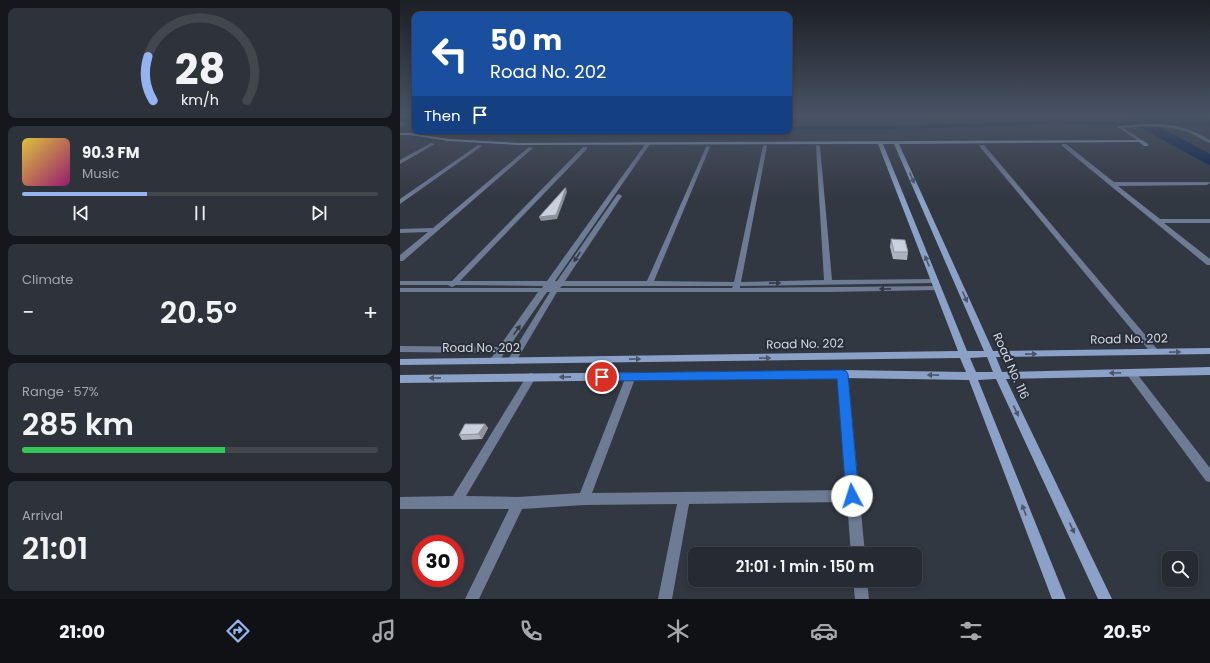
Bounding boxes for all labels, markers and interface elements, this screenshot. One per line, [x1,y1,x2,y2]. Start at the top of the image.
text: 50 m [490,21,562,60]
icon: left [424,28,476,80]
text: 28 [175,40,225,99]
text: Road No. 202 [490,59,606,84]
text: km/h [181,90,219,110]
icon: arrive [469,104,491,126]
text: Then [424,105,461,126]
text: 90.3 FM [82,142,139,163]
text: Music [82,164,119,183]
one-way arrow [908,172,915,184]
icon: previous [70,202,92,224]
icon: pause [189,202,211,224]
icon: next [308,202,330,224]
one-way arrow [573,252,581,263]
one-way arrow [924,255,930,267]
text: Climate [22,270,73,289]
one-way arrow [769,280,782,286]
one-way arrow [878,286,891,292]
text: 20.5° [160,291,237,334]
one-way arrow [962,291,968,302]
text: − [22,297,34,328]
text: + [363,297,378,328]
one-way arrow [513,324,521,335]
street label: Road No. 202 [1090,329,1168,348]
street label: Road No. 116 [989,330,1034,402]
street label: Road No. 202 [766,334,844,353]
street label: Road No. 202 [442,339,520,356]
one-way arrow [1169,349,1182,355]
one-way arrow [1025,351,1038,357]
one-way arrow [759,355,772,361]
one-way arrow [629,356,641,363]
pin [585,360,619,394]
icon: arrive [591,366,613,388]
one-way arrow [1108,370,1121,376]
one-way arrow [926,372,939,378]
one-way arrow [558,374,571,380]
one-way arrow [428,375,441,381]
text: Range · 57% [22,382,99,401]
text: 285 km [22,403,134,446]
one-way arrow [1013,405,1019,416]
position arrow [831,475,873,517]
one-way arrow [1021,504,1027,516]
text: Arrival [22,506,63,525]
one-way arrow [1069,522,1075,534]
text: 21:01 [22,527,88,570]
speed limit sign: 30 [412,535,464,587]
map controls [1162,551,1198,587]
button: search [1162,551,1198,587]
text: 21:01 · 1 min · 150 m [736,556,874,577]
icon: directions [224,617,252,645]
icon: music [370,617,398,645]
icon: phone [517,617,545,645]
icon: climate [664,617,692,645]
icon: car [810,617,838,645]
icon: filters [957,617,985,645]
text: 21:00 [59,619,105,644]
text: 20.5° [1103,619,1151,644]

